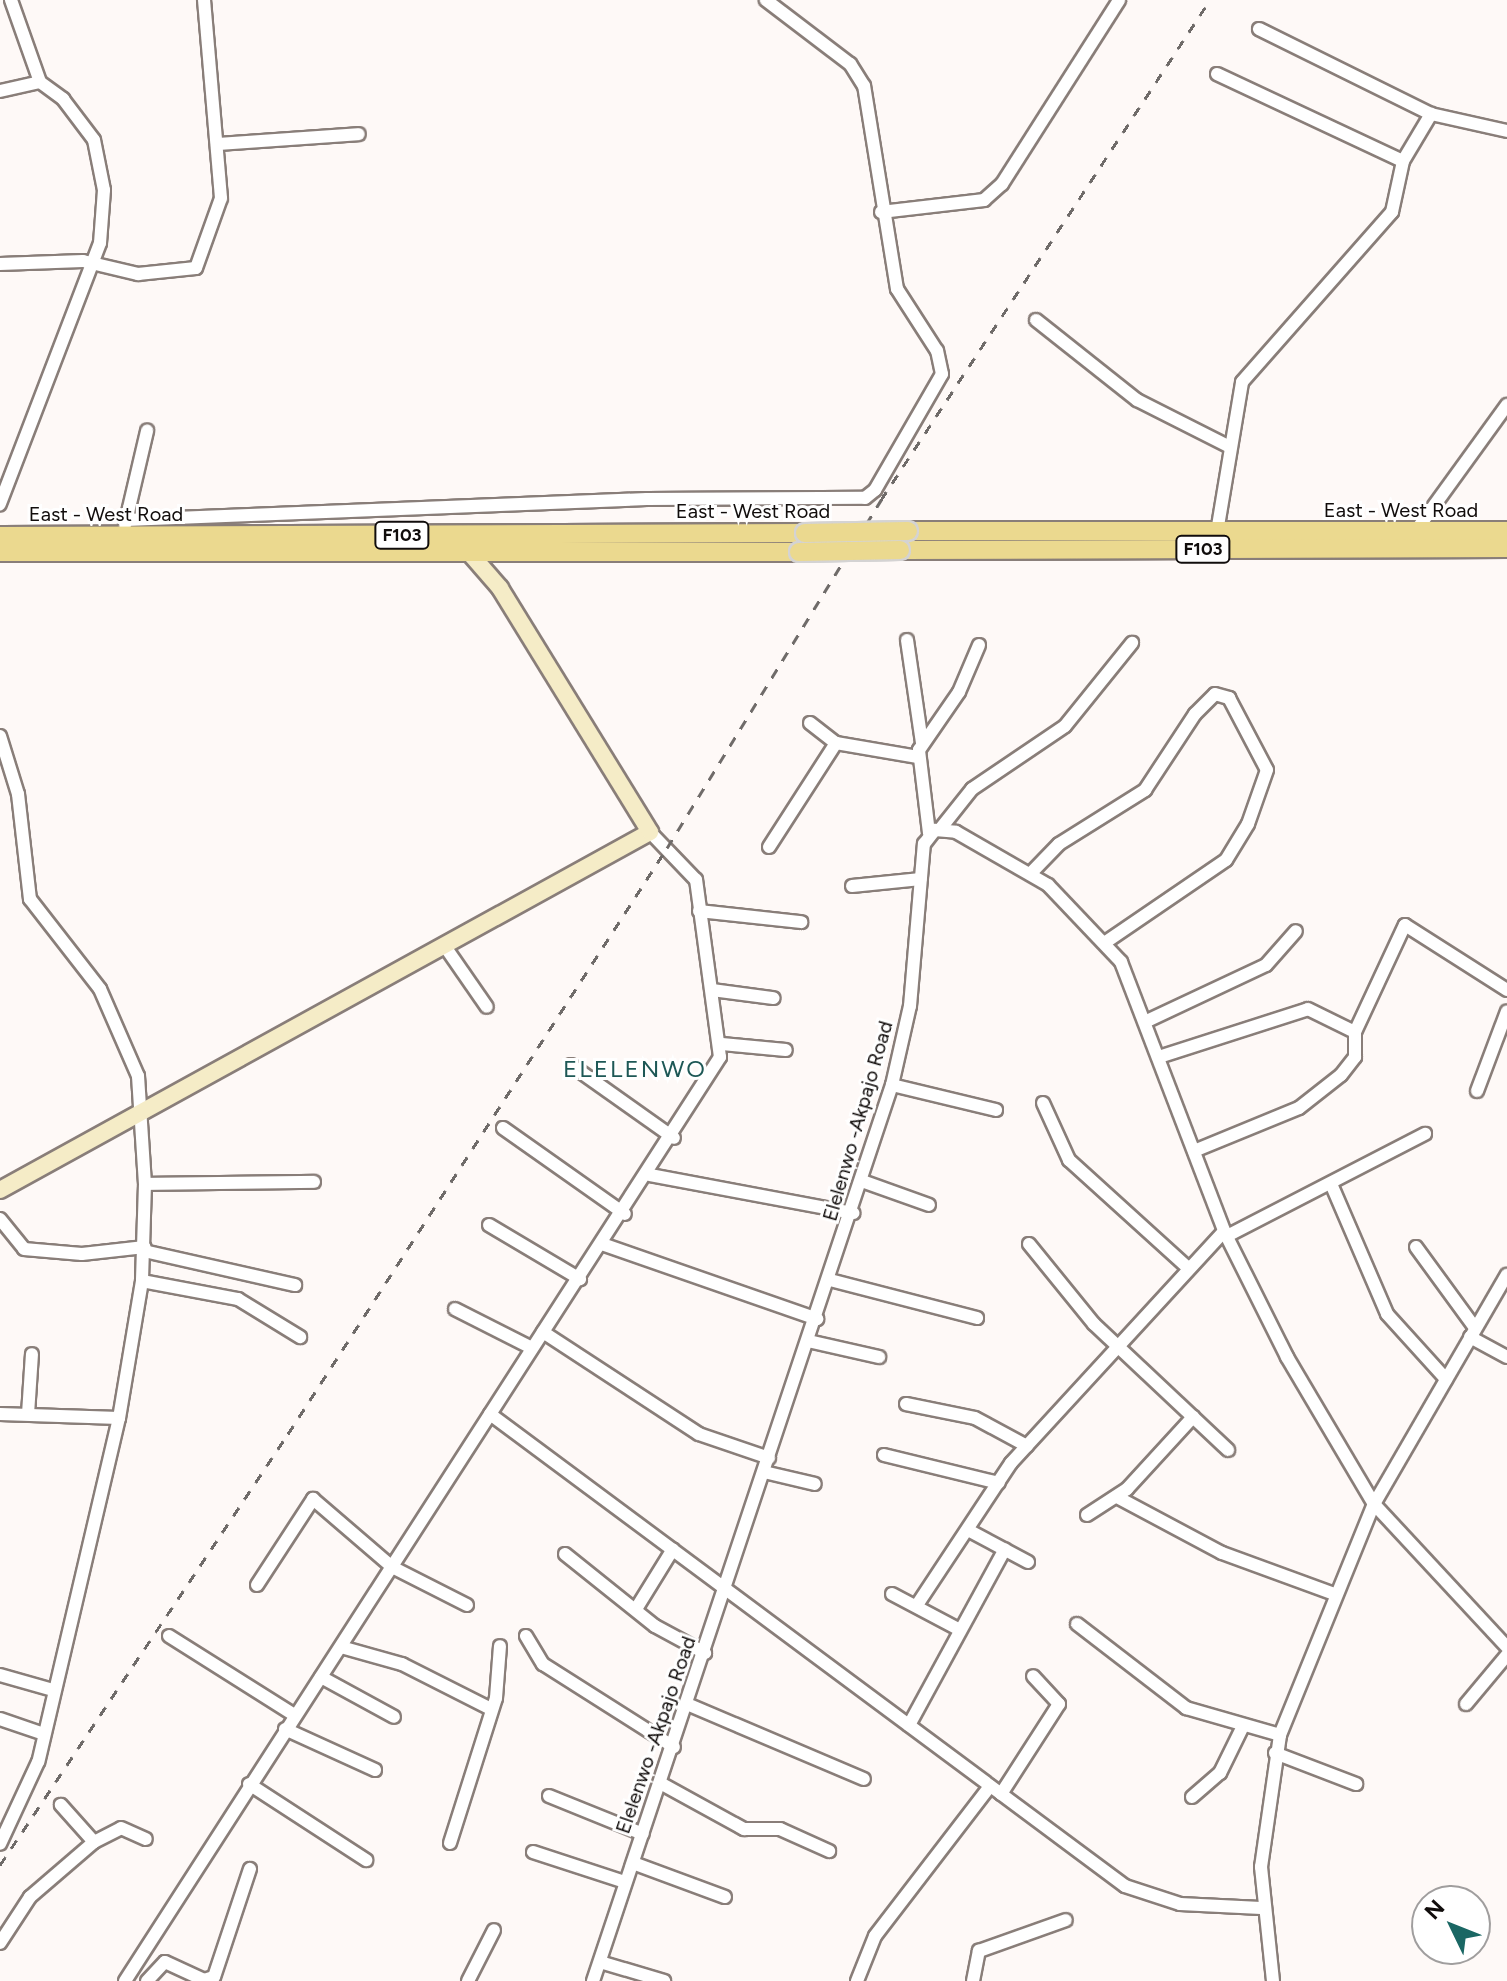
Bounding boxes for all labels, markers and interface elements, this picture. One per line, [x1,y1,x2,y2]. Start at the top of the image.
street label: East - West Road [1324,498,1478,522]
street label: East - West Road [676,499,830,523]
street label: East - West Road [29,502,183,526]
road number: F103 [374,521,430,549]
road number: F103 [1175,535,1231,563]
street label: Elelenwo -Akpajo Road [818,1018,898,1224]
district label: ELELENWO [563,1055,707,1083]
street label: Elelenwo -Akpajo Road [611,1633,701,1837]
north arrow [1411,1885,1491,1965]
text: N [1419,1894,1450,1925]

